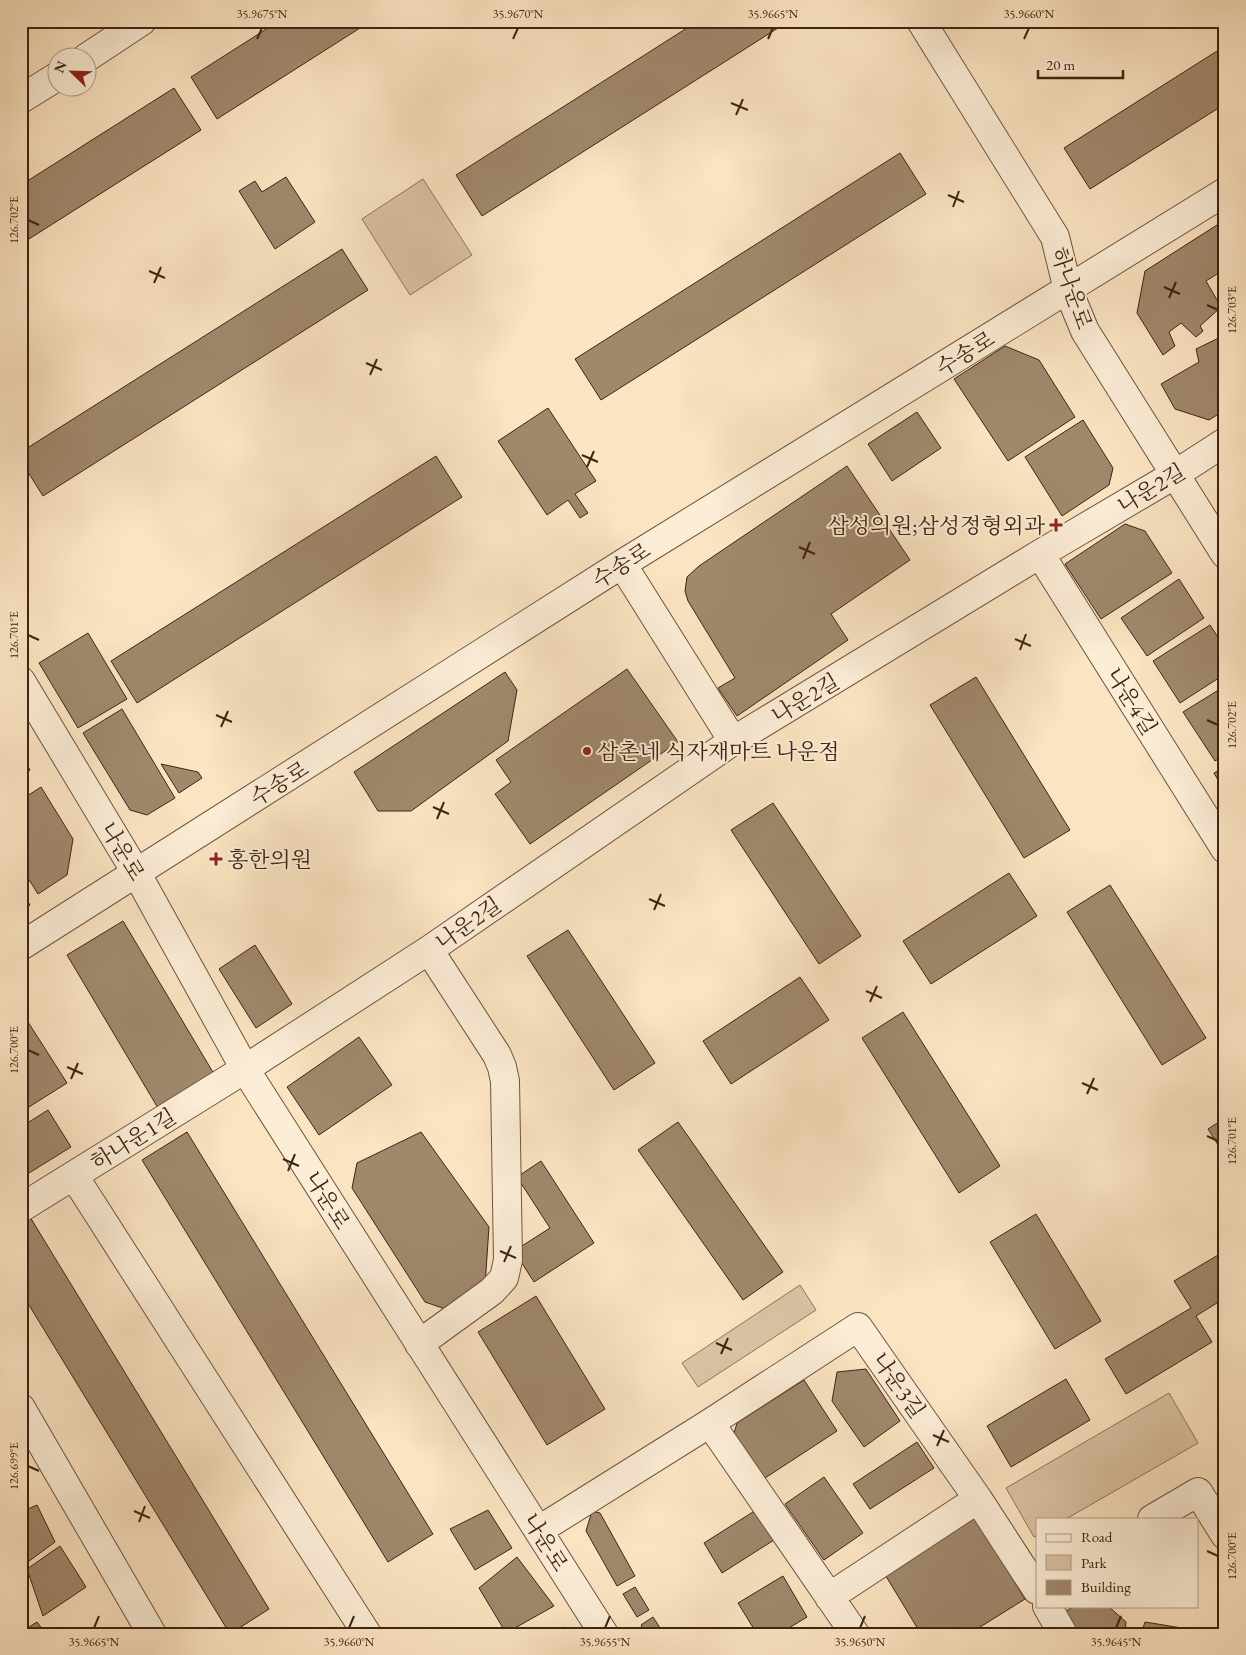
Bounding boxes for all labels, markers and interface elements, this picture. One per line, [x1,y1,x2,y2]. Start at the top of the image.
text: 35.9675°N [237,6,288,22]
text: 35.9670°N [493,6,544,22]
text: 35.9665°N [748,6,799,22]
text: 35.9660°N [1004,6,1055,22]
north arrow [48,48,98,98]
scale bar [1038,48,1124,80]
text: 20 m [1046,55,1075,74]
text: N [50,58,71,76]
text: 126.702°E [6,196,22,244]
street label: 하나운로 [1044,243,1099,333]
text: 126.703°E [1224,286,1240,334]
street label: 수송로 [931,324,1000,383]
street label: 나운2길 [1112,457,1191,520]
place label: 삼성의원;삼성정형외과 [827,511,1046,540]
marker: 삼성의원;삼성정형외과 [1049,518,1063,532]
street label: 수송로 [587,536,656,595]
text: 126.701°E [6,611,22,659]
street label: 나운4길 [1100,662,1164,740]
street label: 나운2길 [766,667,845,730]
text: 126.702°E [1224,701,1240,749]
place label: 삼촌네 식자재마트 나운점 [597,737,840,766]
marker: 삼촌네 식자재마트 나운점 [581,745,593,757]
street label: 수송로 [245,754,314,813]
street label: 나운로 [94,816,151,886]
place label: 홍한의원 [227,845,312,874]
marker: 홍한의원 [209,852,223,866]
street label: 나운2길 [430,890,507,957]
text: 126.700°E [6,1026,22,1074]
street label: 하나운1길 [85,1102,181,1177]
text: 126.701°E [1224,1117,1240,1165]
street label: 나운로 [298,1166,357,1235]
street label: 나운3길 [865,1347,932,1424]
text: 126.699°E [6,1442,22,1490]
street label: 나운로 [516,1508,575,1577]
legend [1036,1518,1198,1608]
text: Road [1081,1527,1113,1546]
text: 126.700°E [1224,1532,1240,1580]
text: Park [1081,1553,1108,1572]
text: Building [1081,1577,1131,1596]
text: 35.9665°N [69,1634,120,1650]
text: 35.9660°N [324,1634,375,1650]
text: 35.9655°N [580,1634,631,1650]
text: 35.9650°N [835,1634,886,1650]
text: 35.9645°N [1091,1634,1142,1650]

